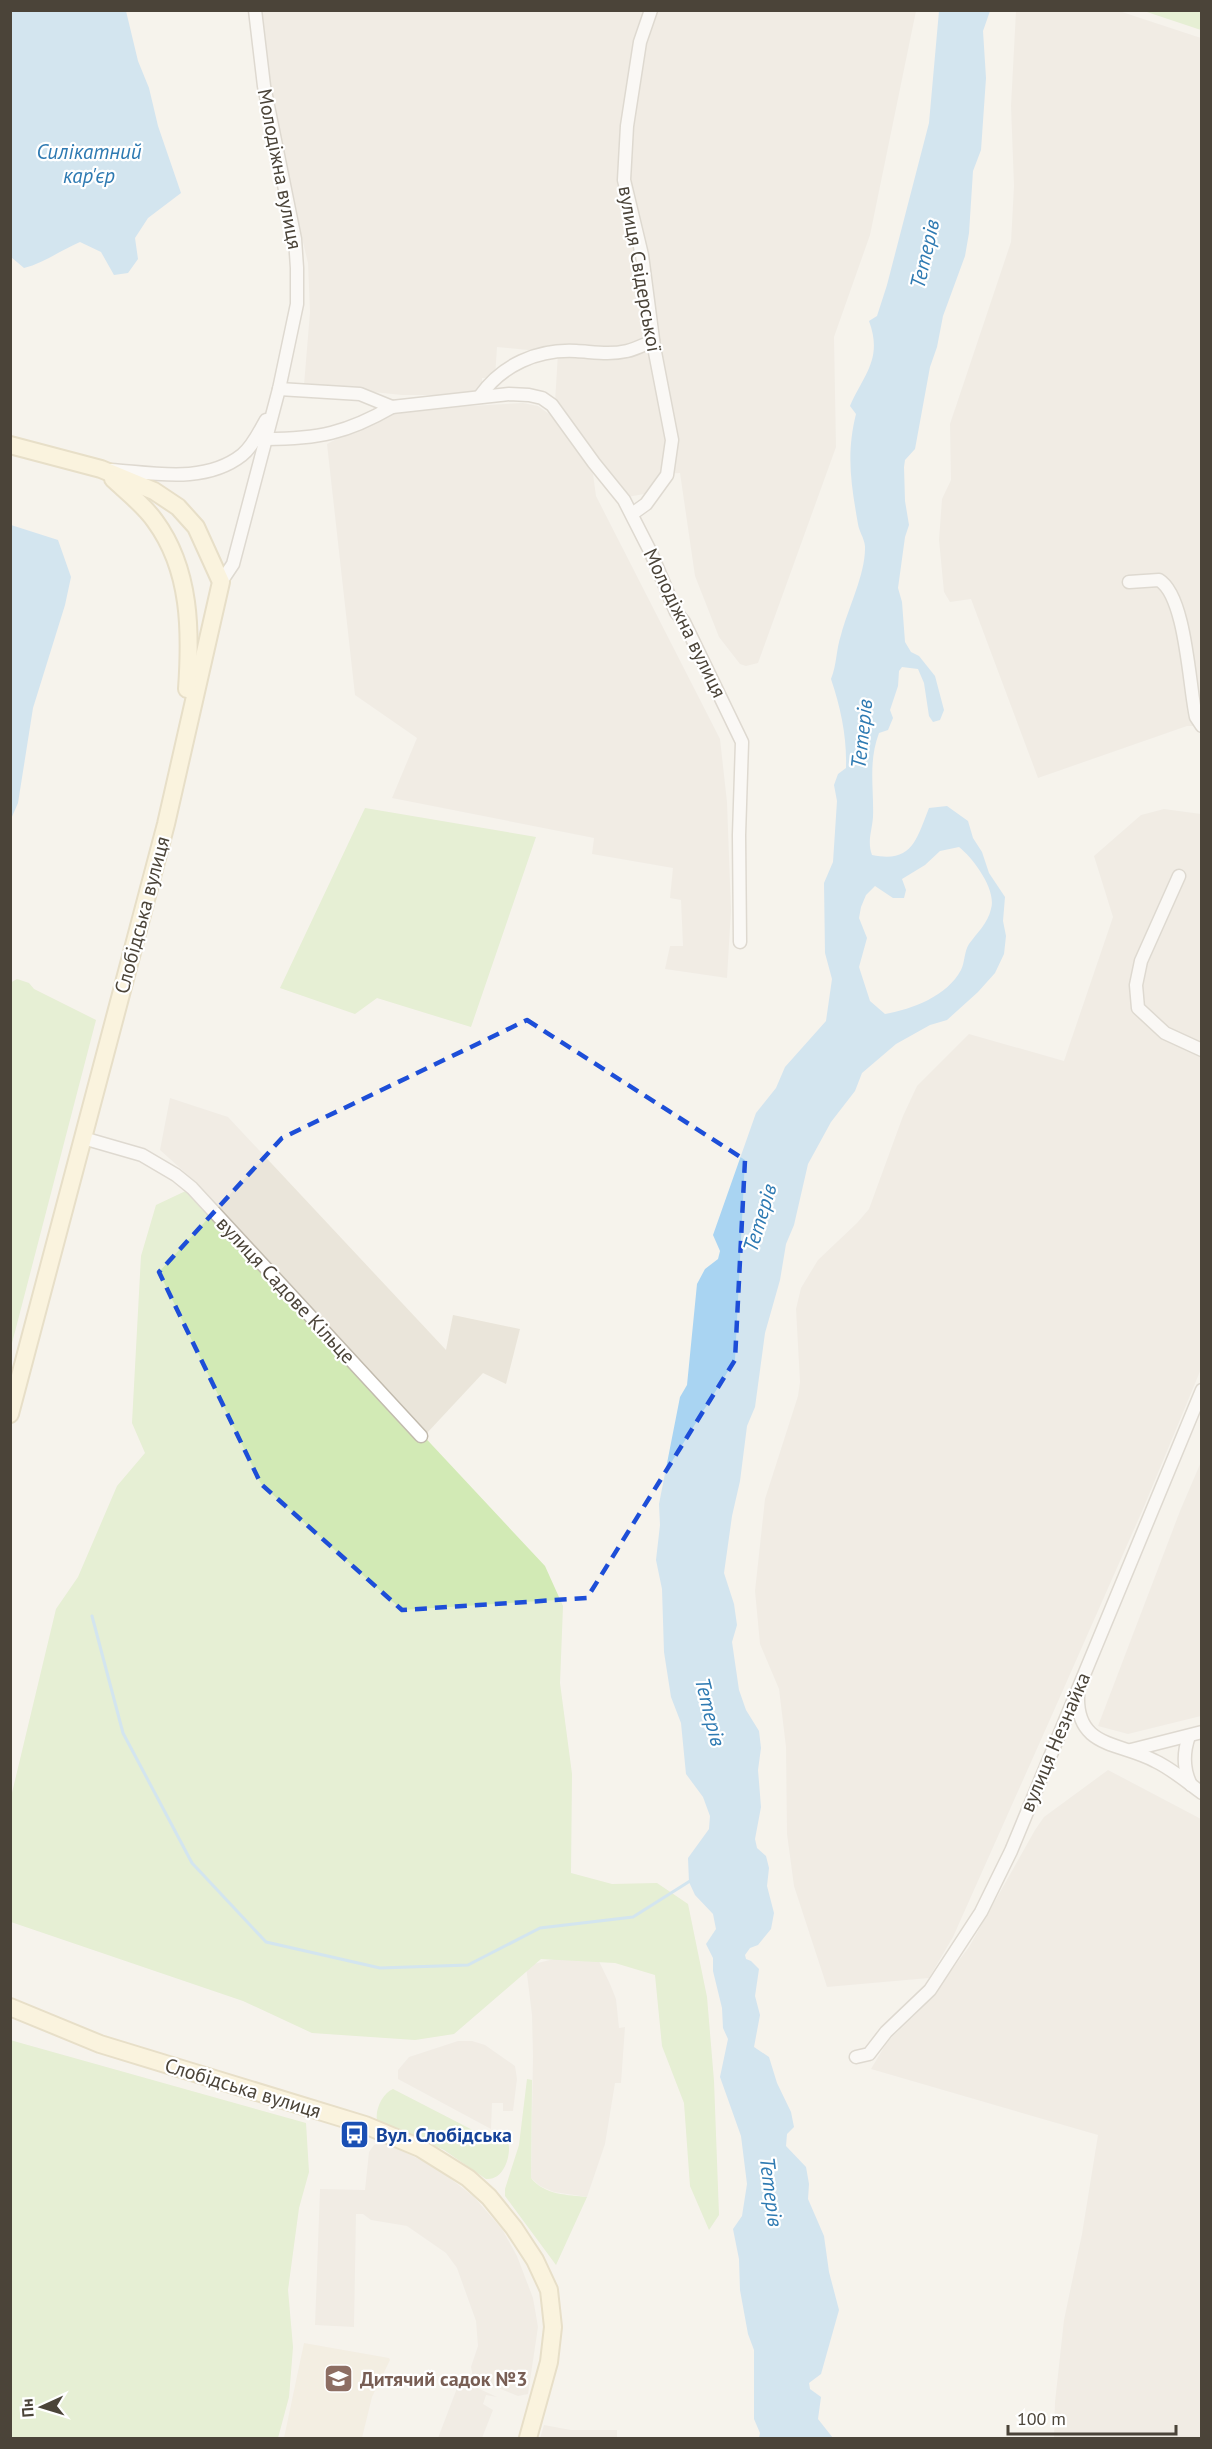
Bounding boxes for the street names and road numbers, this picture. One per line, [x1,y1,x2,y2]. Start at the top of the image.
street label: Молодіжна вулиця [252,87,308,251]
street label: вулиця Свідерської [613,184,667,354]
street label: Молодіжна вулиця [638,544,732,702]
street label: Слобідська вулиця [108,833,176,997]
street label: вулиця Садове Кільце [211,1211,361,1369]
street label: вулиця Незнайка [1014,1668,1096,1816]
street label: Слобідська вулиця [162,2052,324,2124]

